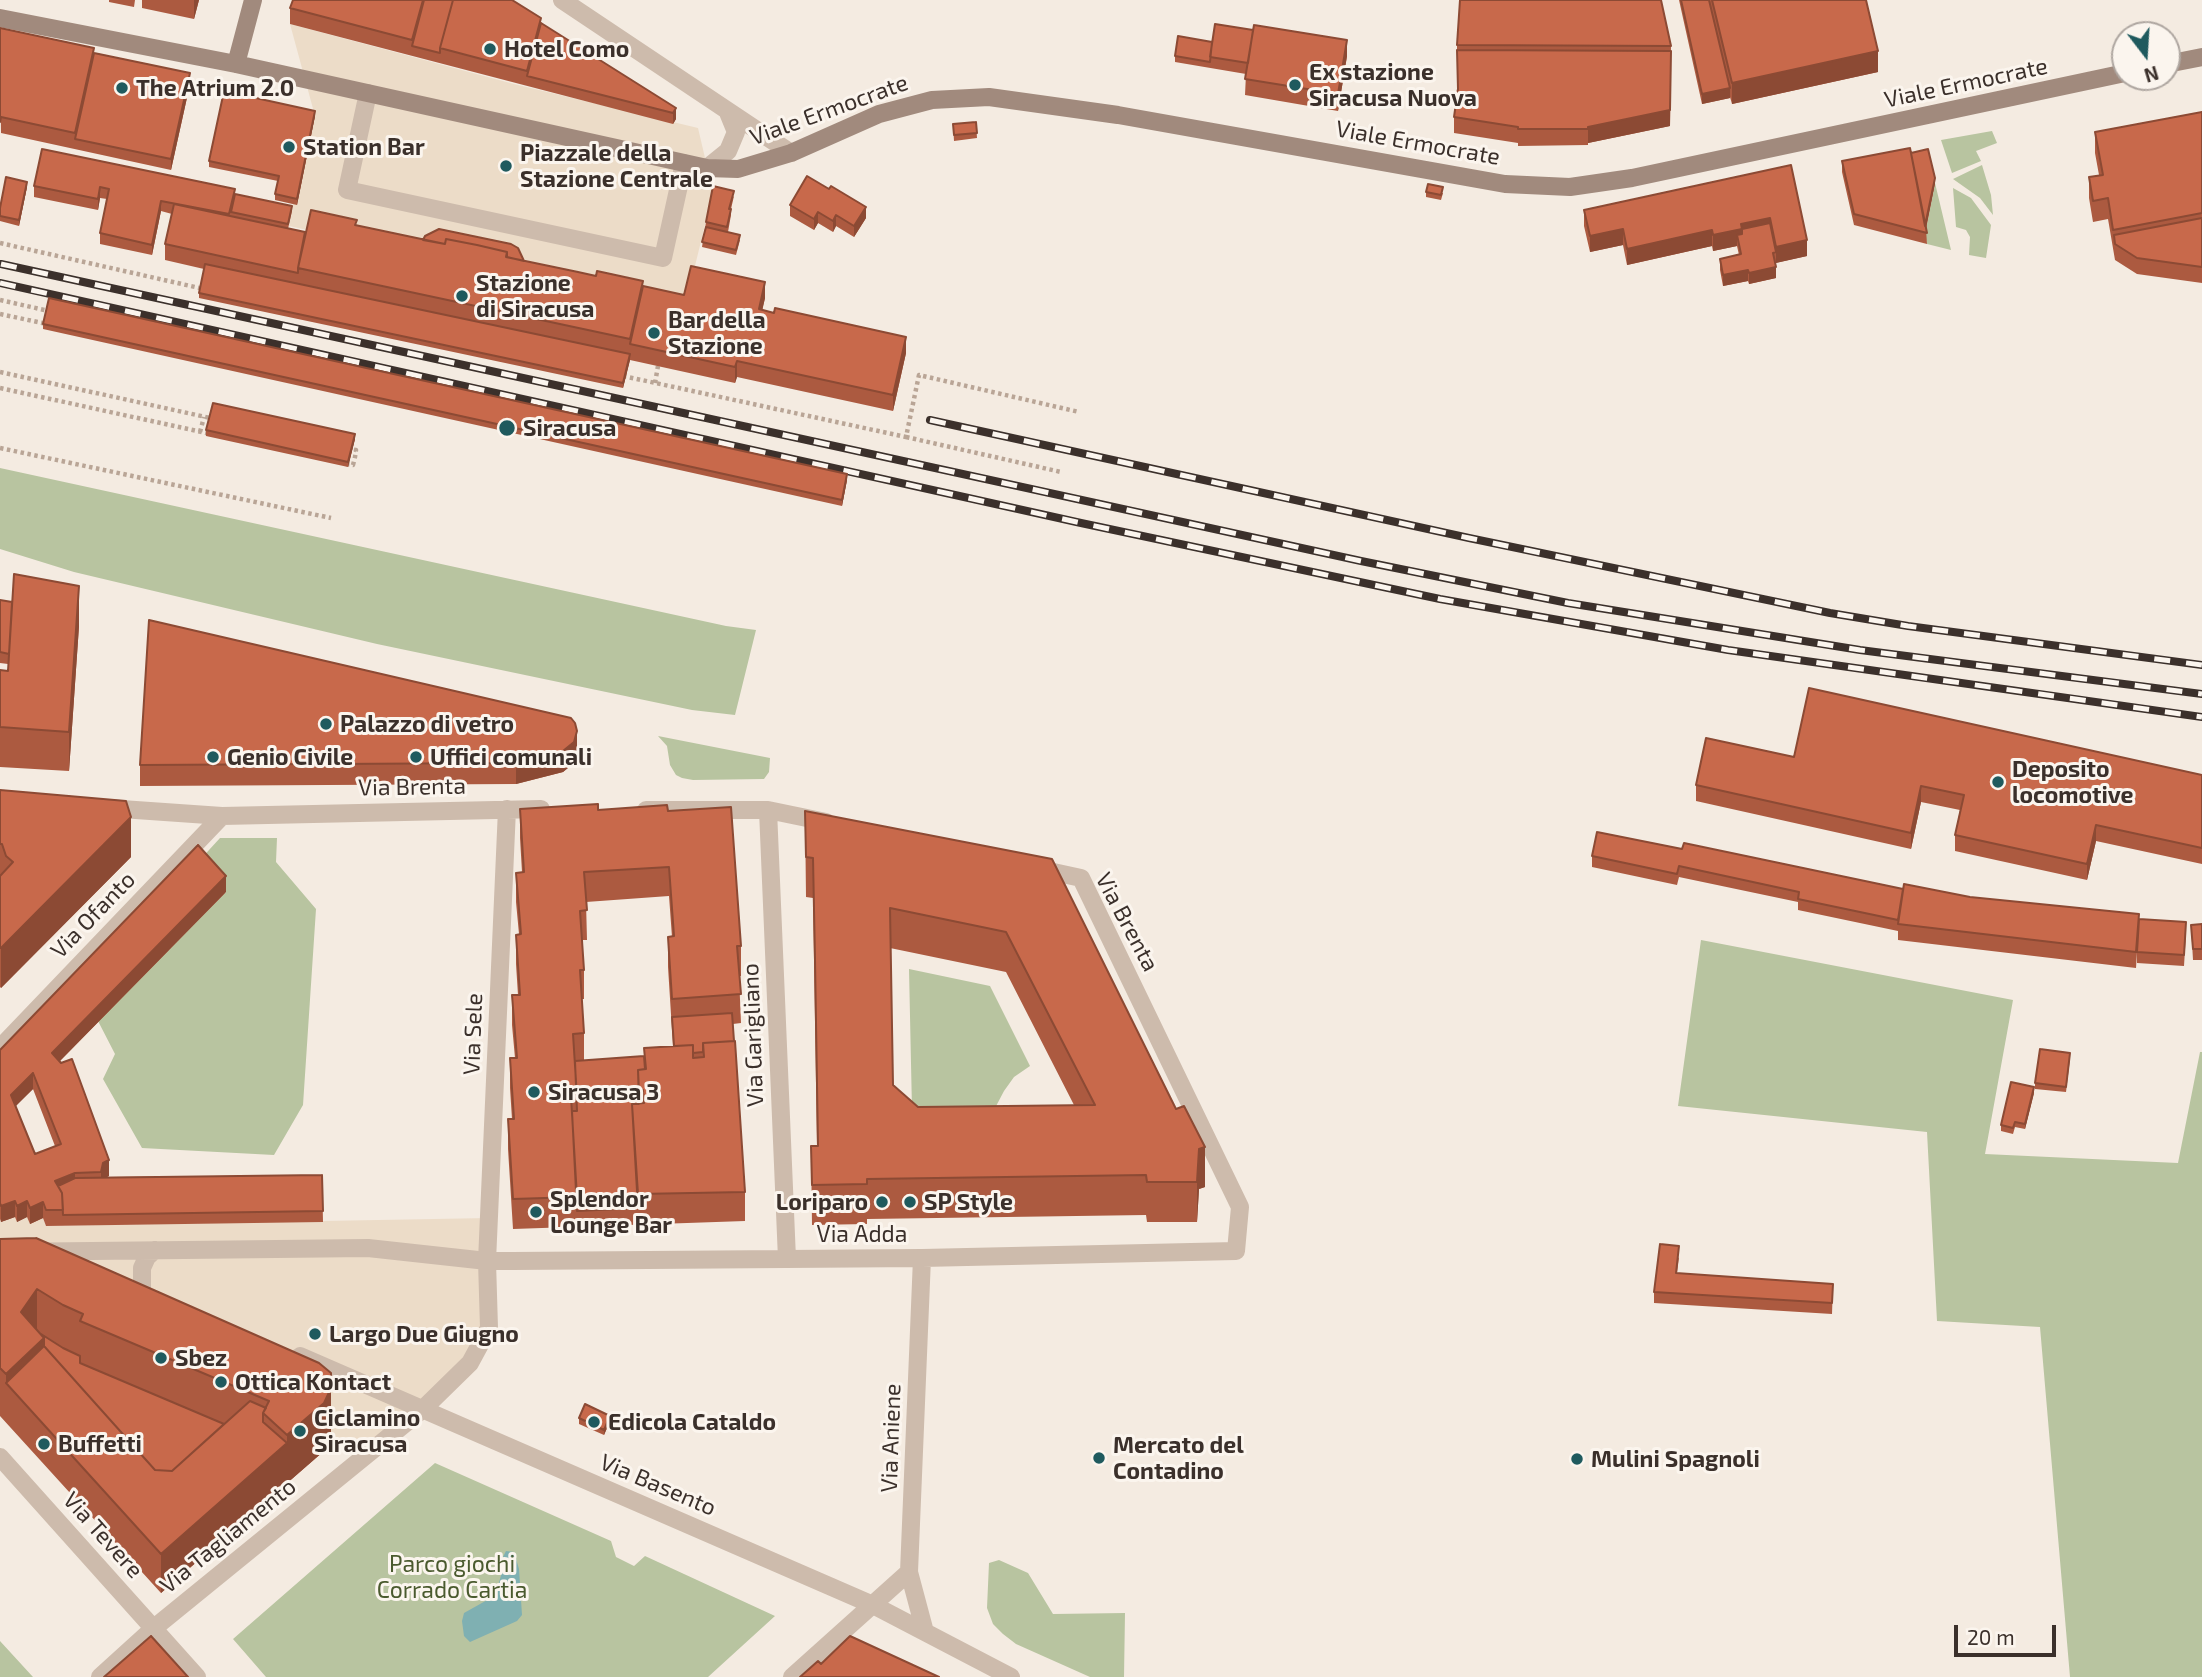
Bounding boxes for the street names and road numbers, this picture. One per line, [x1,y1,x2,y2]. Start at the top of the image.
street label: Viale Ermocrate [1882,52,2050,114]
street label: Viale Ermocrate [746,69,912,151]
street label: Viale Ermocrate [1334,115,1502,171]
street label: Via Brenta [358,772,466,802]
street label: Via Ofanto [45,866,141,964]
street label: Via Brenta [1090,868,1164,976]
street label: Via Garigliano [737,963,769,1107]
street label: Via Sele [458,993,488,1075]
street label: Via Adda [817,1220,907,1248]
street label: Via Aniene [875,1383,907,1493]
street label: Via Basento [596,1448,720,1522]
street label: Via Tagliamento [154,1473,302,1599]
street label: Via Tevere [57,1486,149,1584]

